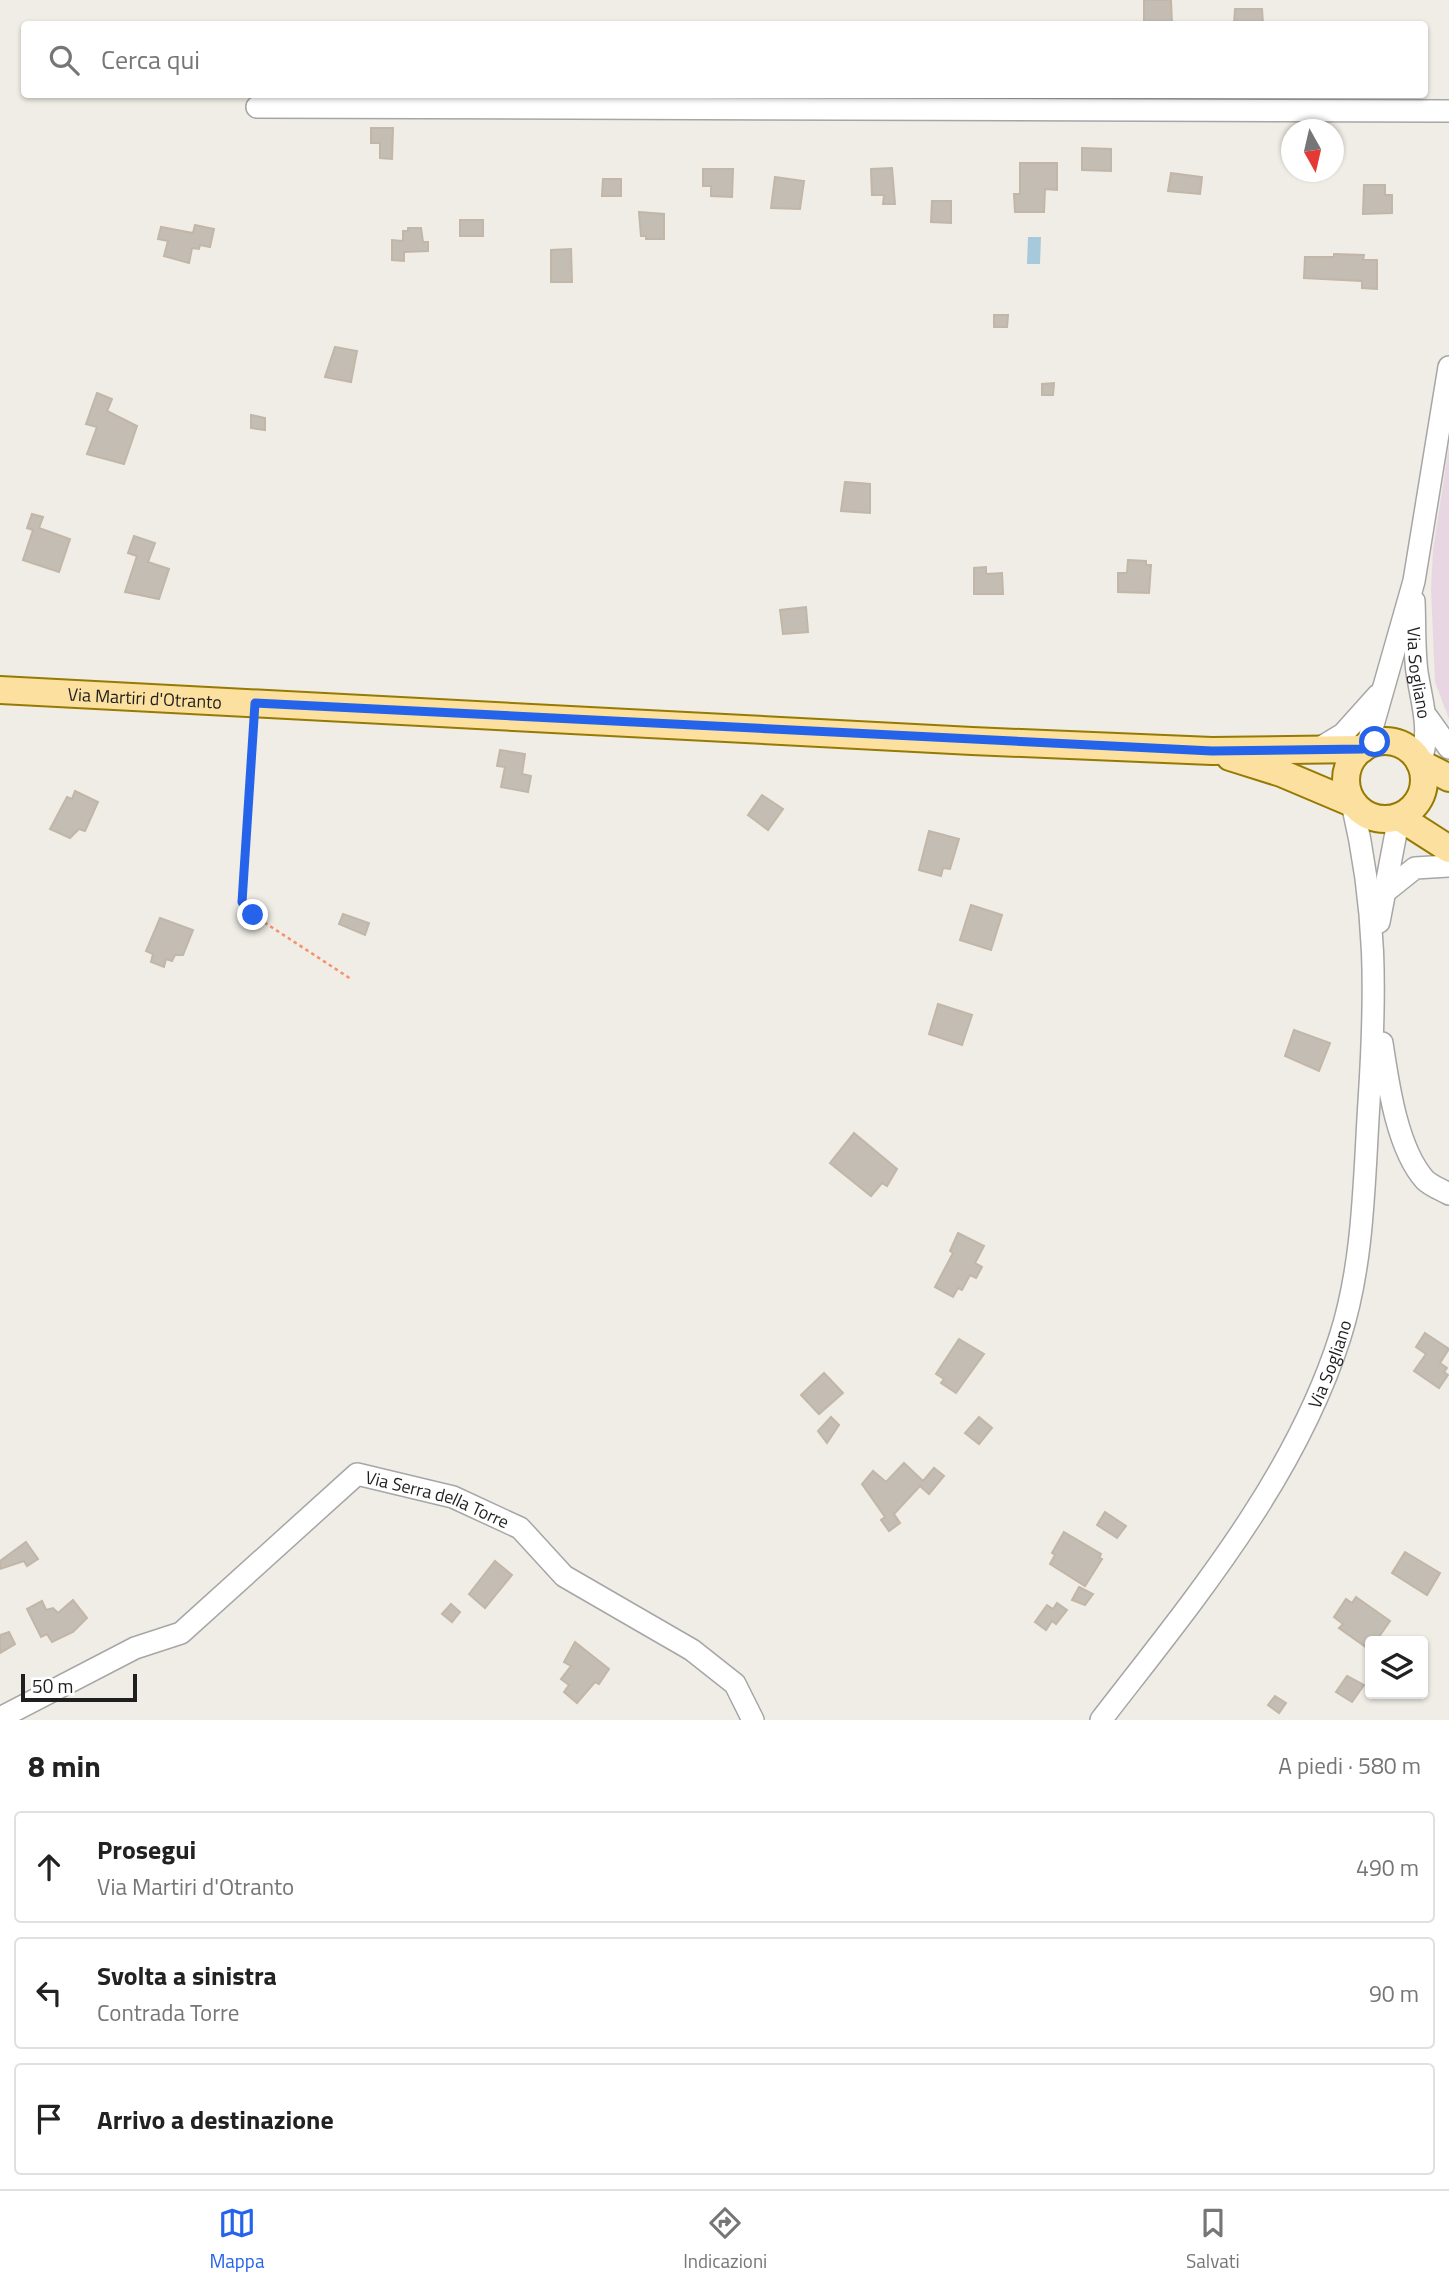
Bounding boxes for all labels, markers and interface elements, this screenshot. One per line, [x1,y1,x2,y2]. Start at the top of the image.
search box [21,21,1428,98]
text: Cerca qui [101,40,200,79]
icon: search [45,41,83,79]
north arrow [1281,119,1344,182]
street label: Via Sogliano [1401,627,1438,720]
street label: Via Martiri d'Otranto [67,680,223,715]
route start [1359,726,1390,757]
route end [237,899,268,930]
street label: Via Sogliano [1300,1317,1358,1412]
street label: Via Serra della Torre [363,1463,514,1535]
map controls [1365,1636,1428,1699]
button: layers [1365,1636,1428,1699]
scale bar [21,1671,136,1703]
text: 50 m [32,1671,73,1700]
text: 8 min [28,1743,101,1789]
text: A piedi · 580 m [1278,1748,1421,1783]
text: Prosegui [97,1830,196,1869]
icon: ahead [30,1848,68,1886]
text: 490 m [1356,1850,1419,1885]
text: Via Martiri d'Otranto [97,1869,294,1904]
text: Svolta a sinistra [97,1956,277,1995]
icon: left [30,1974,68,2012]
text: 90 m [1369,1976,1419,2011]
text: Contrada Torre [97,1995,239,2030]
icon: arrive [30,2100,68,2138]
text: Arrivo a destinazione [97,2100,334,2139]
tab: Mappa [209,2204,264,2275]
tab: Indicazioni [683,2204,767,2275]
tab: Salvati [1186,2204,1240,2275]

